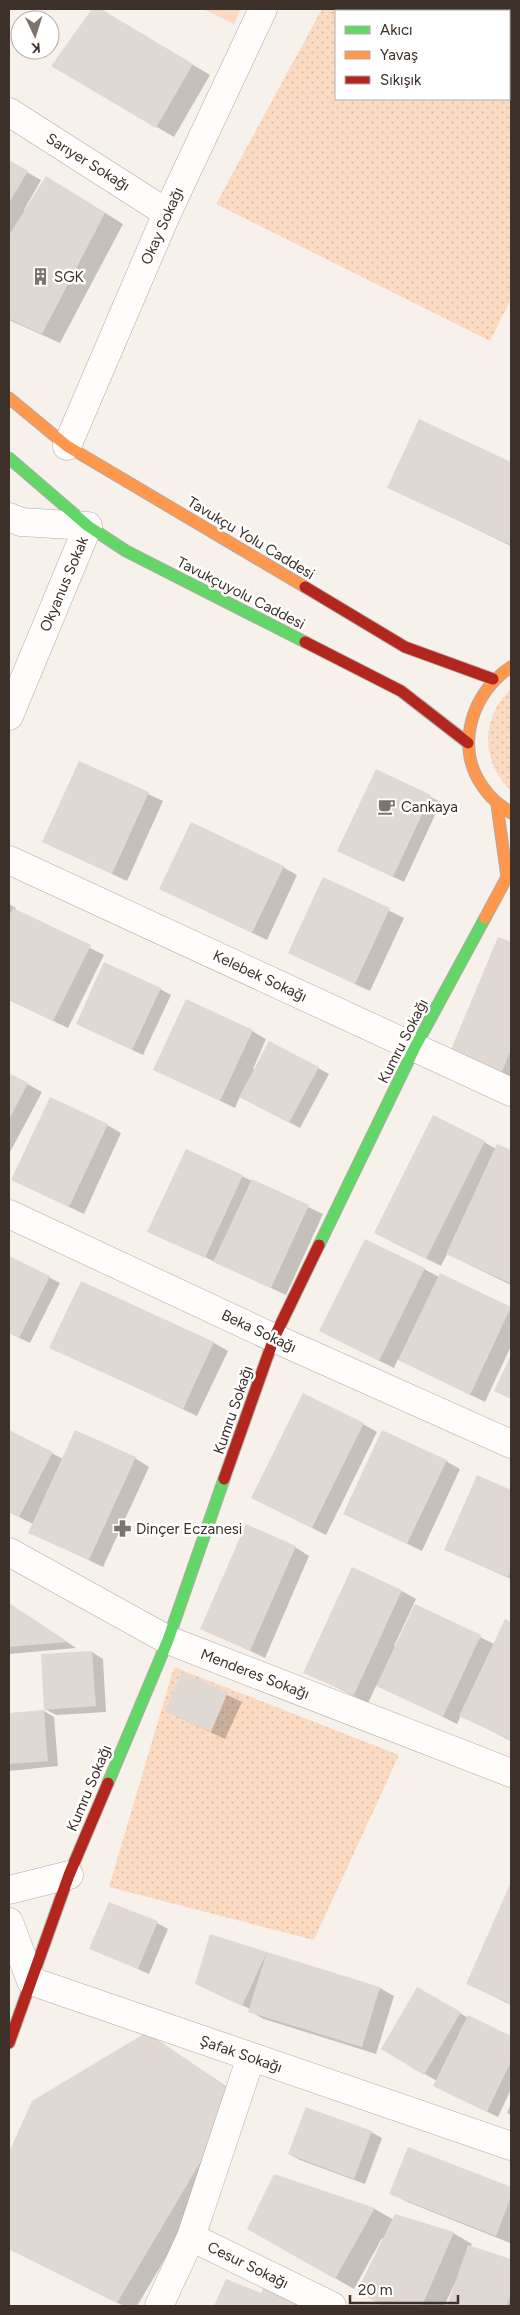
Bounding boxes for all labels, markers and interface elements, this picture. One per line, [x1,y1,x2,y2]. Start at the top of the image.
north arrow [10,10,60,60]
legend [335,10,510,100]
text: Akıcı [380,21,413,39]
text: K [30,39,41,56]
text: Yavaş [380,46,418,64]
text: Sıkışık [380,71,422,89]
street label: Sarıyer Sokağı [43,129,133,195]
street label: Okay Sokağı [137,184,187,268]
building icon: SGK [30,267,50,287]
place label: SGK [54,268,85,286]
street label: Tavukçu Yolu Caddesi [184,493,318,583]
street label: Okyanus Sokak [36,533,92,634]
street label: Tavukçuyolu Caddesi [174,553,308,633]
cafe icon: Cankaya [377,797,397,817]
place label: Cankaya [401,798,458,816]
street label: Kelebek Sokağı [210,946,310,1006]
street label: Kumru Sokağı [374,996,432,1086]
street label: Beka Sokağı [219,1306,299,1356]
street label: Kumru Sokağı [209,1363,257,1457]
pharmacy icon: Dinçer Eczanesi [112,1519,132,1539]
place label: Dinçer Eczanesi [136,1520,242,1538]
street label: Menderes Sokağı [198,1645,312,1703]
street label: Kumru Sokağı [63,1742,115,1834]
street label: Şafak Sokağı [197,2032,285,2076]
street label: Cesur Sokağı [204,2238,292,2292]
scale bar [350,2272,458,2304]
text: 20 m [358,2281,392,2299]

